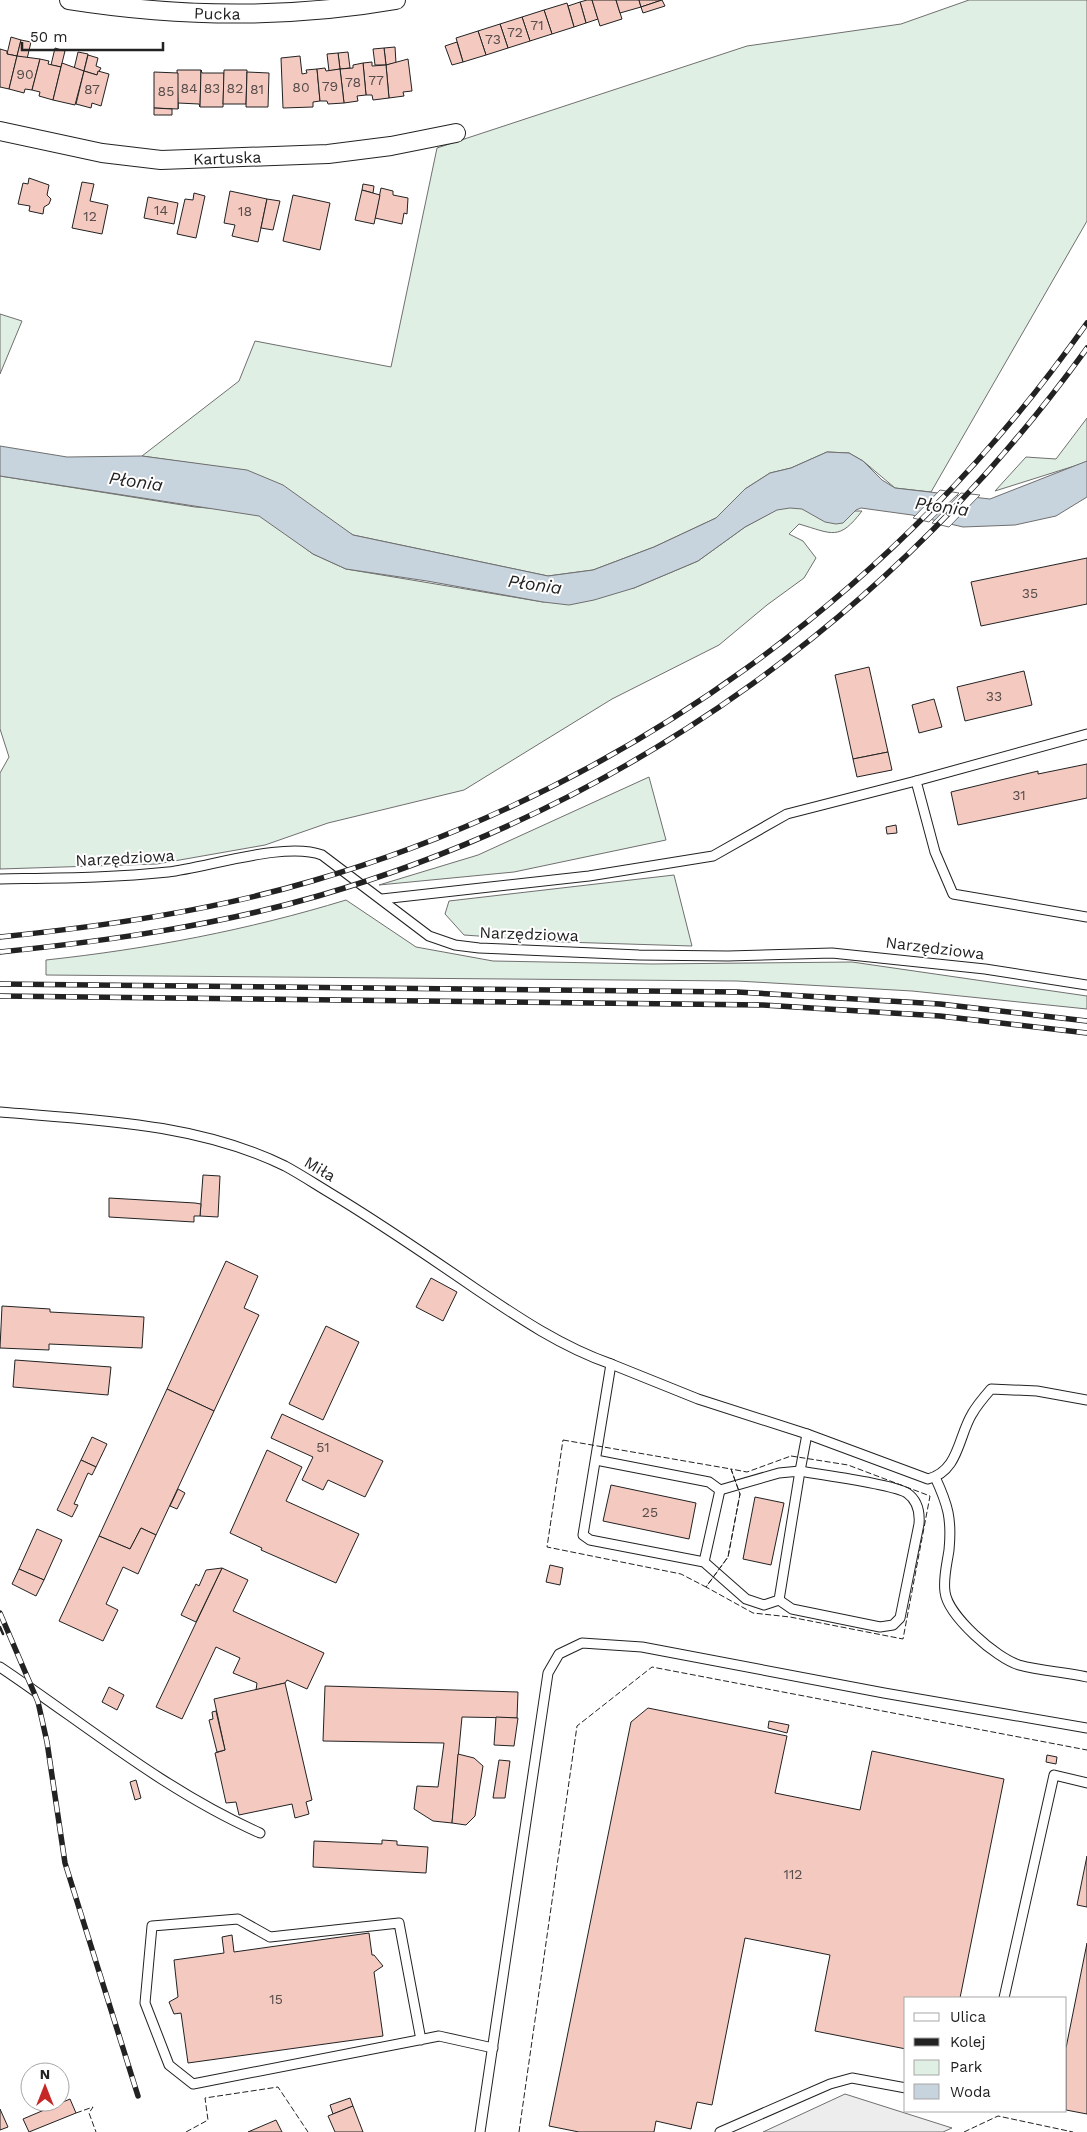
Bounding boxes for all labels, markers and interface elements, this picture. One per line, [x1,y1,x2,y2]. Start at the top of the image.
street label: Pucka [194,3,241,23]
house number: 71 [530,17,544,33]
scale bar [22,20,164,52]
house number: 72 [507,24,523,40]
text: 50 m [30,28,67,46]
house number: 73 [485,31,501,47]
house number: 90 [16,66,34,82]
house number: 77 [368,72,384,88]
house number: 78 [345,74,361,90]
house number: 79 [322,78,338,94]
house number: 80 [292,79,310,95]
house number: 84 [180,80,198,96]
house number: 83 [204,80,220,96]
house number: 82 [227,80,243,96]
house number: 87 [84,81,100,97]
house number: 81 [250,81,264,97]
house number: 85 [158,83,174,99]
street label: Kartuska [193,147,262,168]
house number: 14 [154,202,168,218]
house number: 18 [238,203,252,219]
house number: 12 [83,208,97,224]
water label: Płonia [108,467,164,495]
water label: Płonia [914,492,970,520]
water label: Płonia [507,570,563,598]
house number: 35 [1022,585,1038,601]
house number: 33 [986,688,1002,704]
house number: 31 [1012,787,1026,803]
street label: Narzędziowa [75,846,175,870]
street label: Narzędziowa [479,923,579,945]
street label: Narzędziowa [885,933,985,963]
street label: Miła [301,1152,339,1186]
house number: 51 [316,1439,330,1455]
house number: 25 [642,1504,658,1520]
house number: 112 [783,1866,803,1882]
house number: 15 [269,1991,283,2007]
legend [904,1997,1067,2112]
text: Ulica [950,2008,987,2026]
text: Kolej [950,2033,985,2051]
text: Park [950,2058,983,2076]
north arrow [20,2062,70,2112]
text: N [40,2066,50,2082]
text: Woda [950,2083,991,2101]

